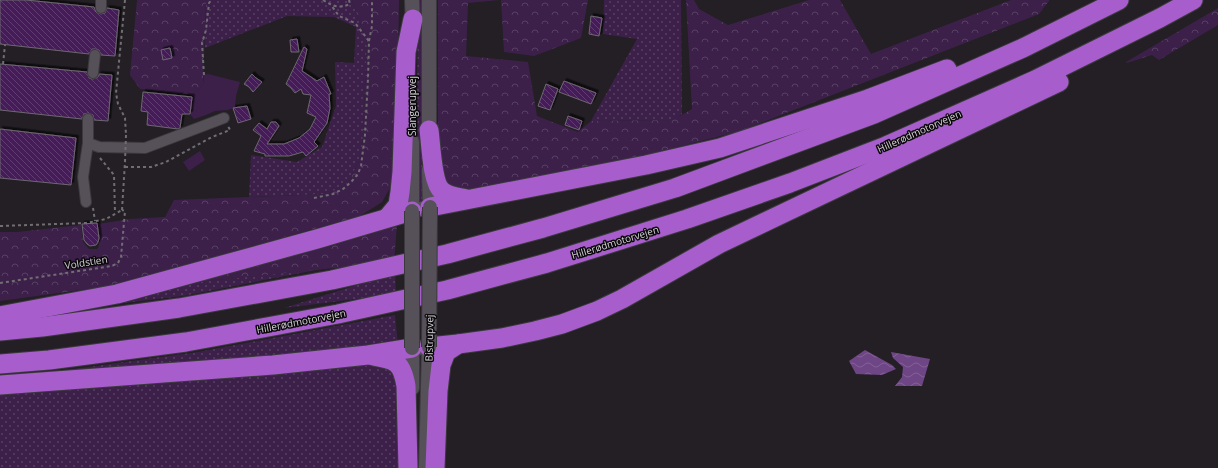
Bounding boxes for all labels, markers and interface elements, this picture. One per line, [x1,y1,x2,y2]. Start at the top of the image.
street label: Slangerupvej [405,76,419,136]
street label: Hillerødmotorvejen [875,106,963,156]
street label: Hillerødmotorvejen [570,222,660,262]
street label: Voldstien [64,252,108,272]
street label: Hillerødmotorvejen [255,305,347,337]
street label: Bistrupvej [422,314,436,362]

